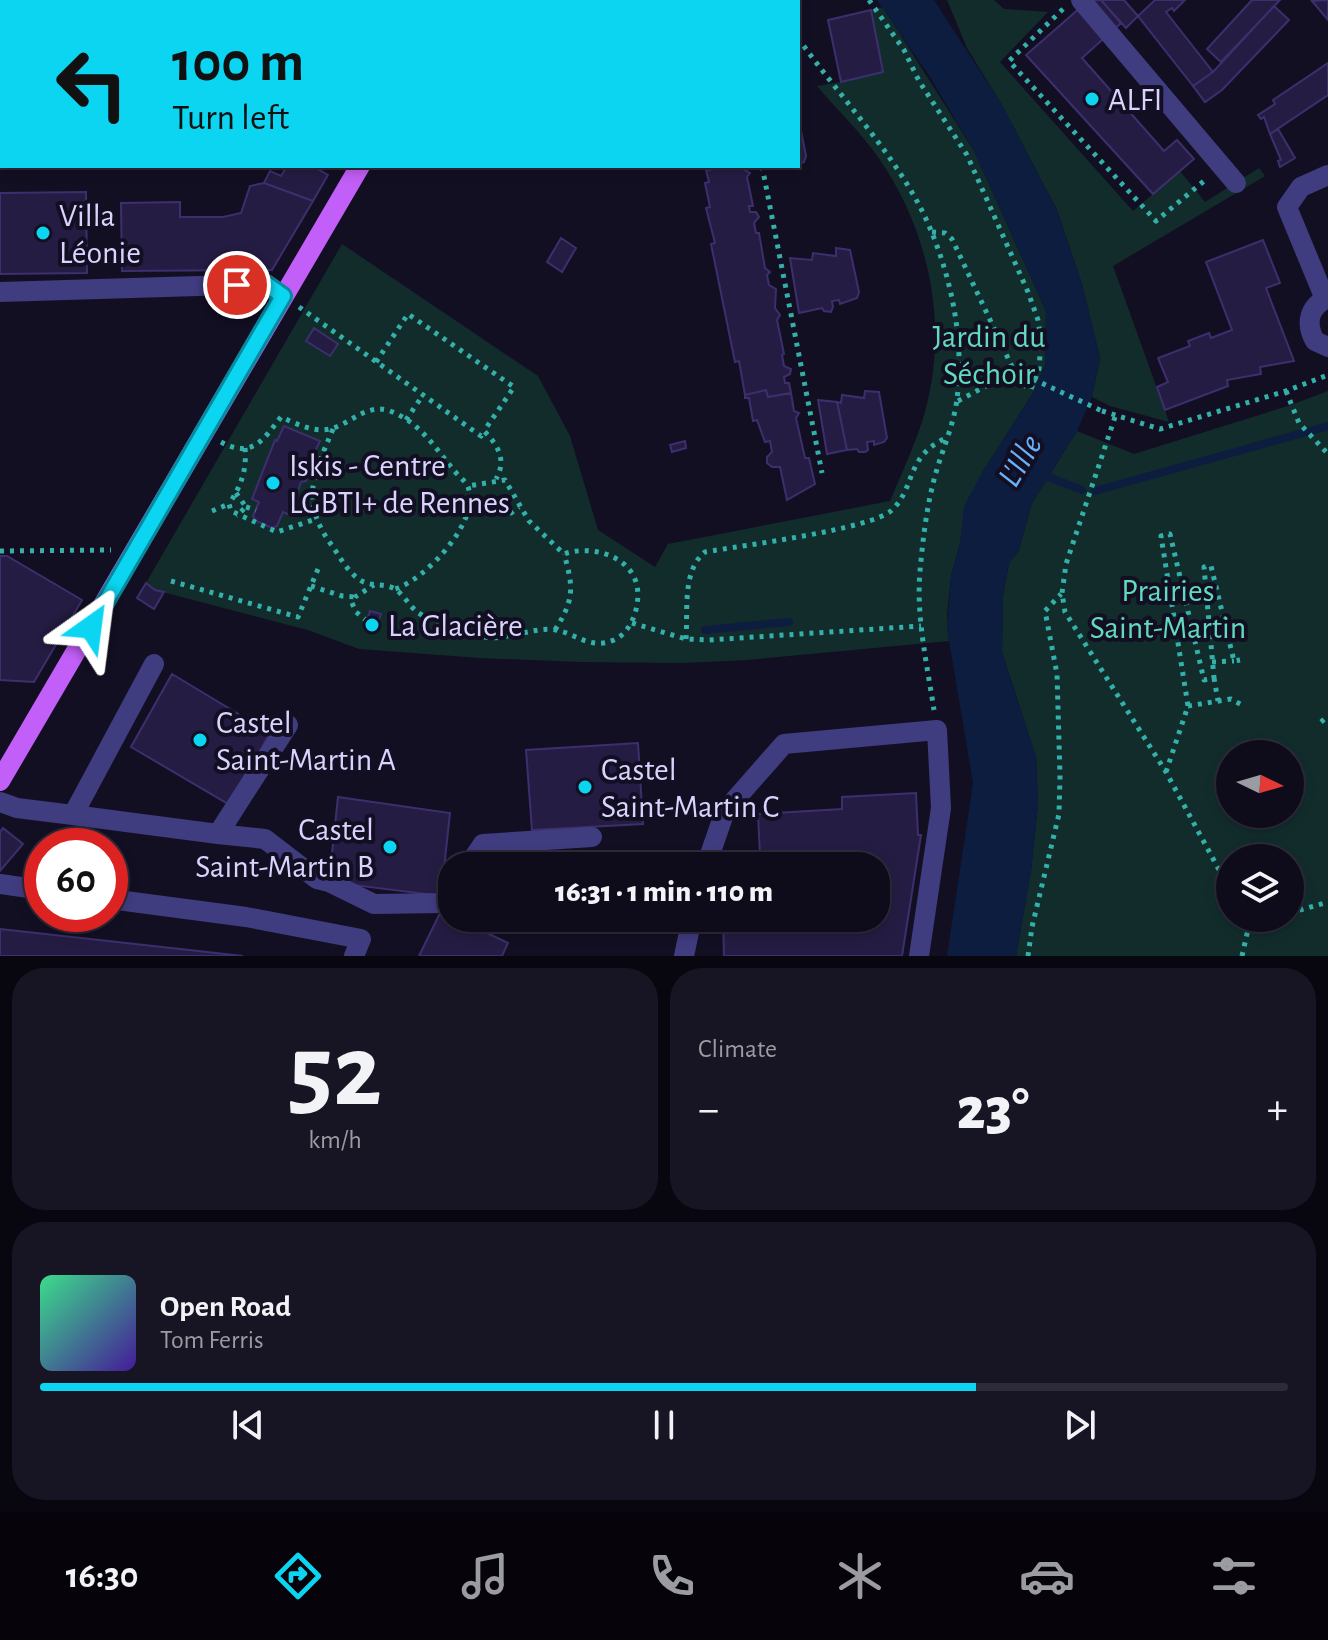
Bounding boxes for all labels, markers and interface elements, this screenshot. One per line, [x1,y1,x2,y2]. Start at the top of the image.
icon: left [40,32,144,136]
text: 100 m [172,35,304,91]
place label: ALFI [1108,84,1162,116]
marker: ALFI [1083,90,1101,108]
text: Turn left [172,100,289,136]
place label: Villa Léonie [59,200,141,269]
marker: Villa Léonie [34,224,52,242]
pin [203,251,271,319]
icon: arrive [215,263,259,307]
park label: Jardin du Séchoir [932,321,1046,390]
water label: L'Ille [992,429,1049,493]
place label: Iskis - Centre LGBTI+ de Rennes [289,450,510,519]
marker: Iskis - Centre LGBTI+ de Rennes [264,474,282,492]
park label: Prairies Saint-Martin [1090,575,1246,644]
position arrow [49,585,133,669]
place label: La Glacière [388,610,523,642]
marker: La Glacière [363,616,381,634]
place label: Castel Saint-Martin A [216,707,396,776]
marker: Castel Saint-Martin A [191,731,209,749]
north arrow [1216,740,1304,828]
map controls [1216,740,1304,932]
place label: Castel Saint-Martin C [601,754,779,823]
marker: Castel Saint-Martin C [576,778,594,796]
place label: Castel Saint-Martin B [195,814,374,883]
speed limit sign: 60 [24,828,128,932]
marker: Castel Saint-Martin B [381,838,399,856]
button: layers [1216,844,1304,932]
text: 16:31 · 1 min · 110 m [555,877,773,907]
text: 52 [288,1021,382,1125]
text: Climate [698,1036,777,1062]
text: 23° [957,1080,1029,1140]
text: − [698,1088,719,1132]
text: + [1267,1088,1288,1132]
text: km/h [308,1127,362,1153]
text: Open Road [160,1292,291,1322]
text: Tom Ferris [160,1327,264,1353]
icon: previous [226,1403,270,1447]
icon: pause [642,1403,686,1447]
icon: next [1058,1403,1102,1447]
icon: directions [270,1548,326,1604]
icon: music [457,1548,513,1604]
icon: phone [644,1548,700,1604]
icon: climate [832,1548,888,1604]
icon: car [1019,1548,1075,1604]
icon: filters [1206,1548,1262,1604]
text: 16:30 [66,1558,139,1594]

